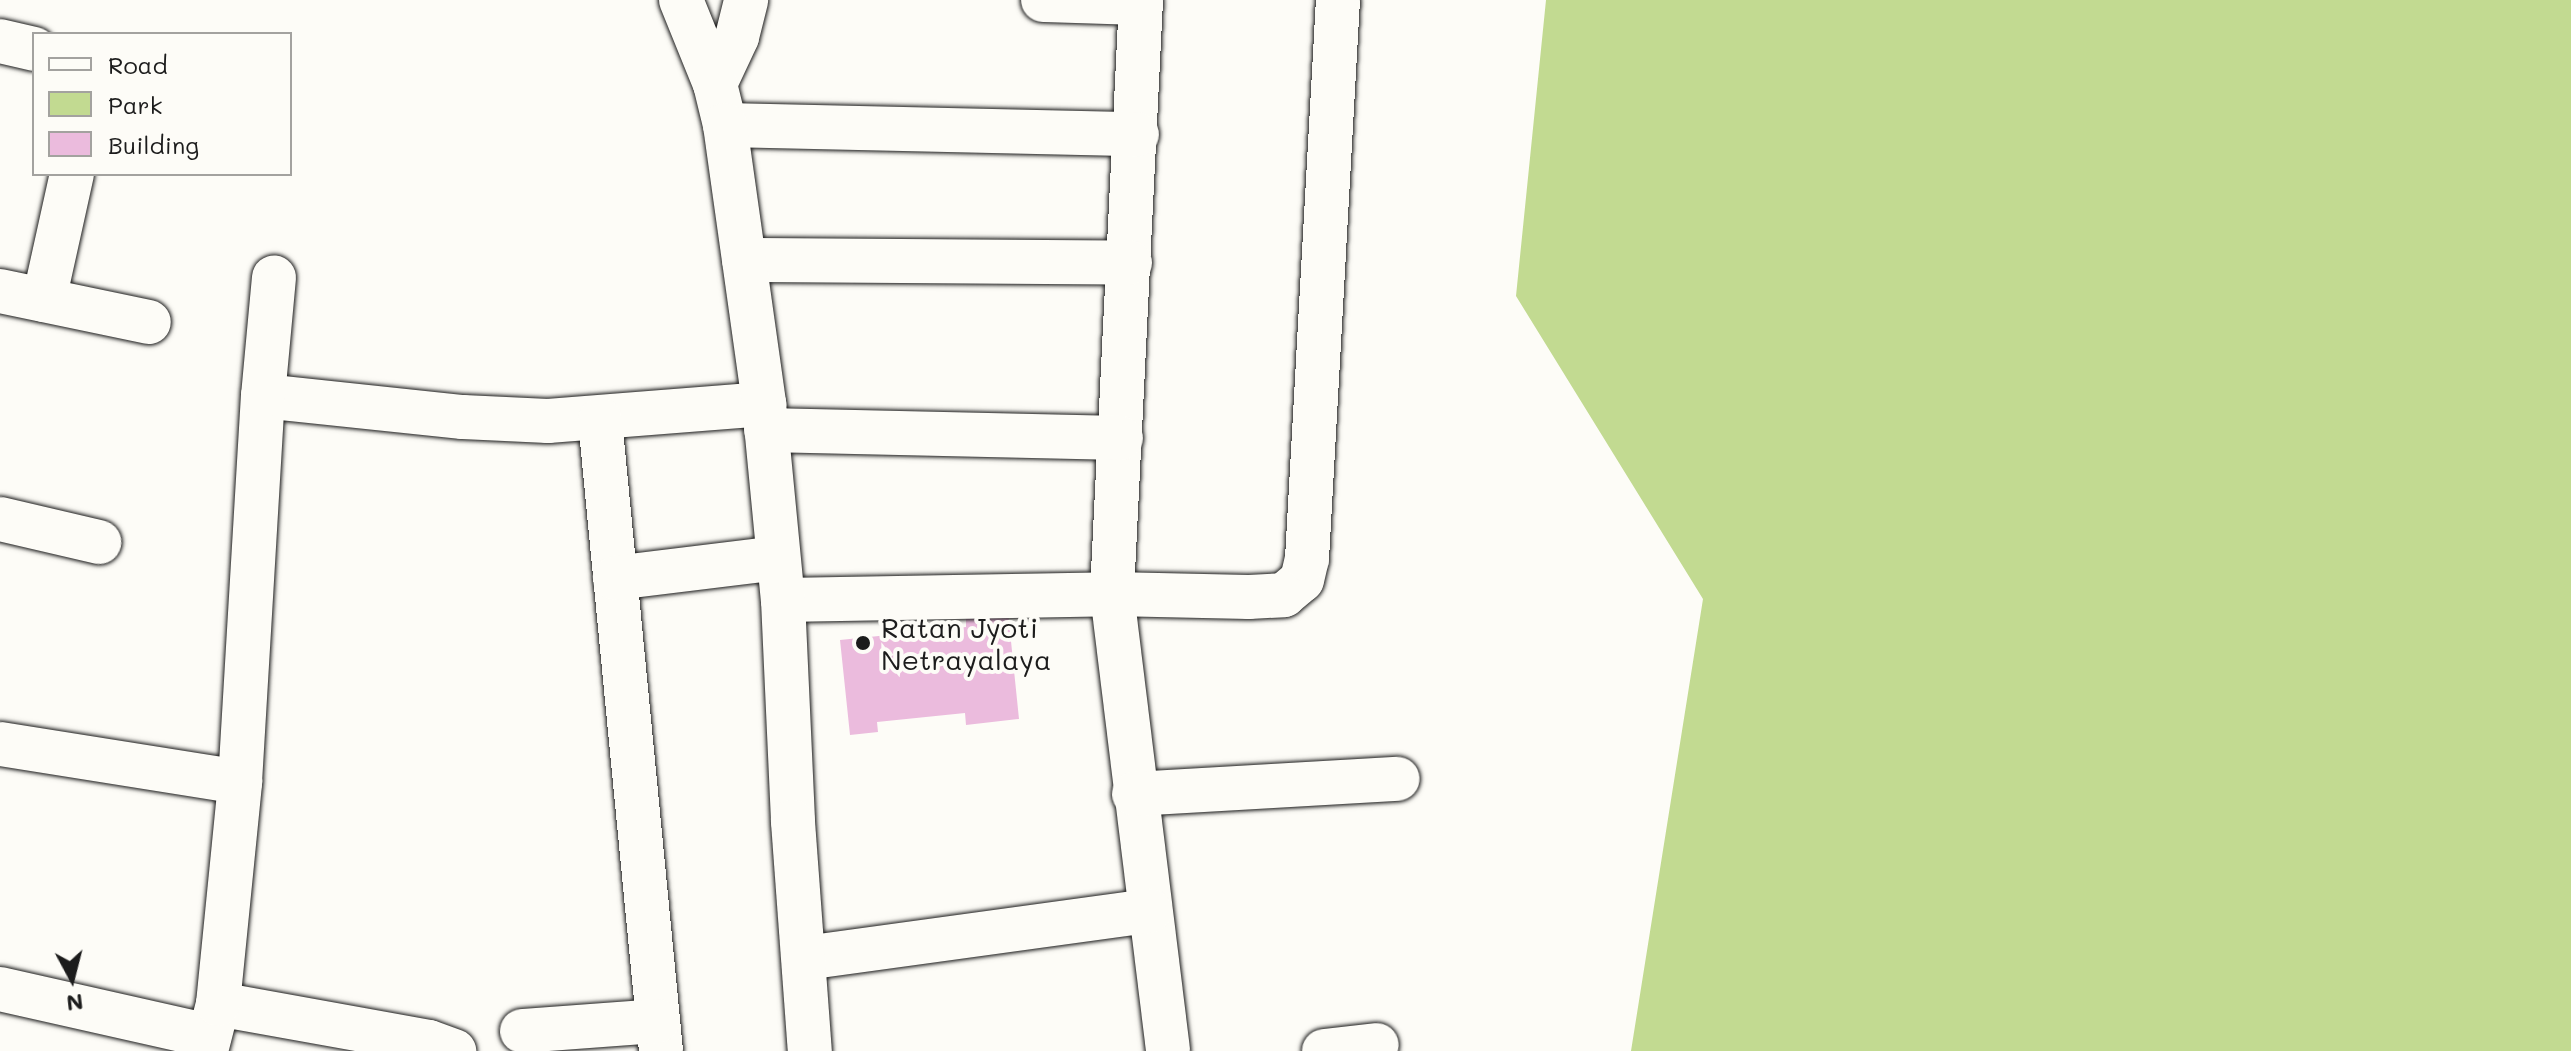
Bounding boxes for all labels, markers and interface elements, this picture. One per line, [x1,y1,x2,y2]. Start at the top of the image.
legend [32,32,292,176]
text: Road [108,49,168,80]
text: Park [108,89,162,120]
text: Building [108,129,199,160]
place label: Ratan Jyoti Netrayalaya [881,610,1051,676]
marker: Ratan Jyoti Netrayalaya [852,632,874,654]
north arrow [32,939,112,1019]
text: N [65,988,85,1019]

